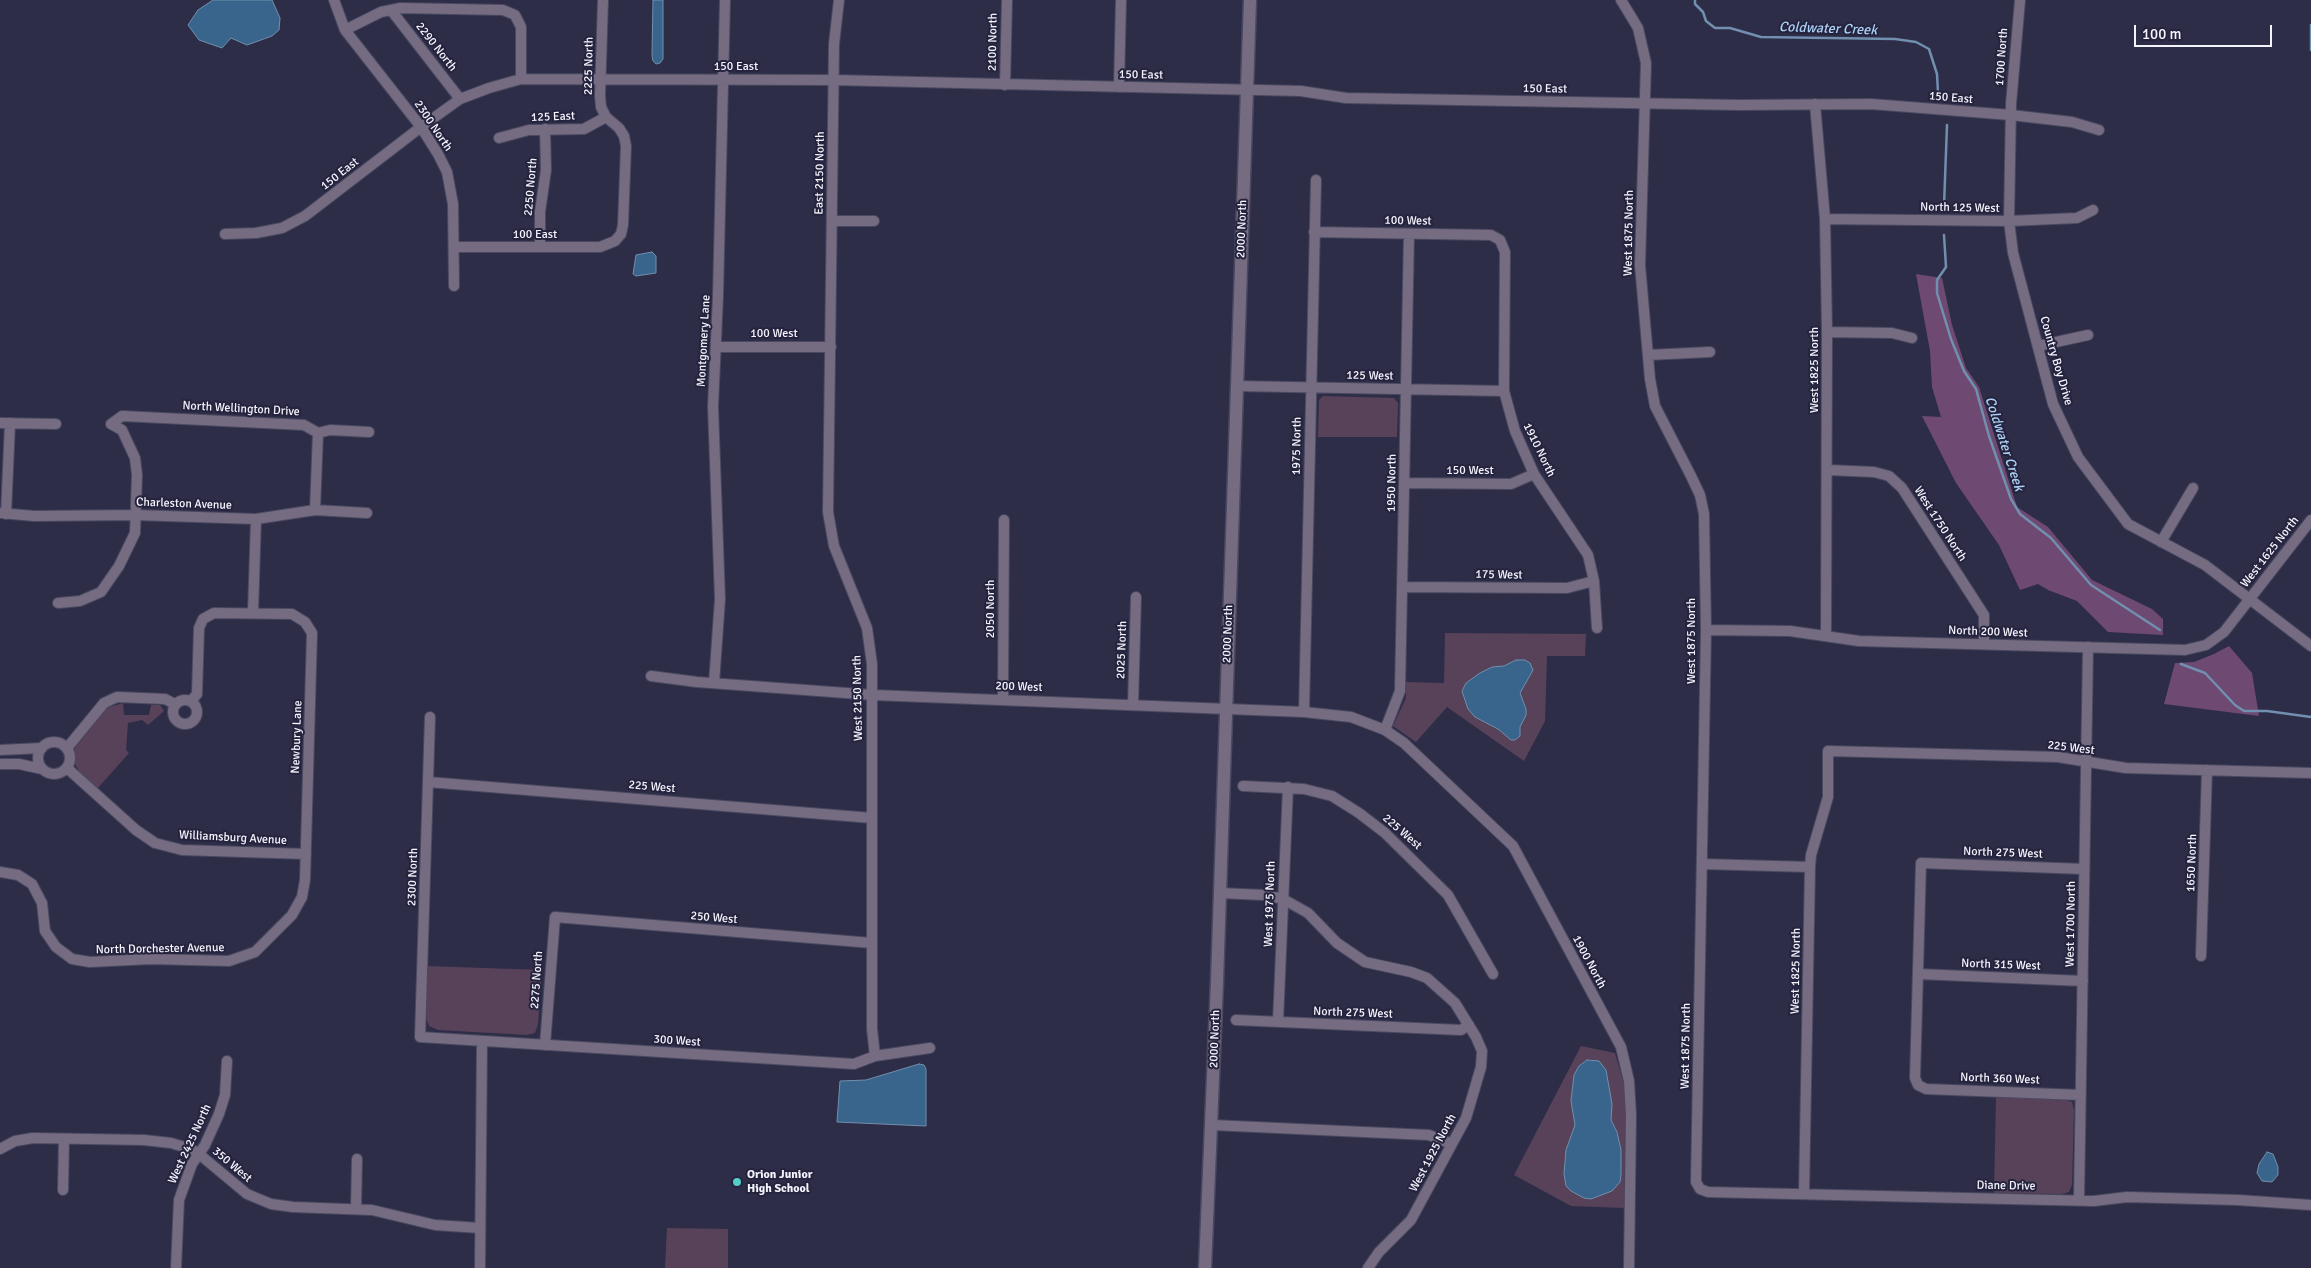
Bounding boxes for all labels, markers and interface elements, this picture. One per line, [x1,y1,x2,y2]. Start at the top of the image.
street label: 2100 North [985,13,1001,71]
scale bar [2136,15,2274,47]
water label: Coldwater Creek [1779,19,1877,39]
street label: 2290 North [412,20,460,74]
text: 100 m [2142,25,2182,43]
street label: 1700 North [1993,27,2011,87]
street label: 2225 North [581,37,597,95]
street label: 150 East [714,60,758,74]
street label: 150 East [1119,67,1163,83]
street label: 150 East [1523,81,1567,97]
street label: 150 East [1928,89,1974,107]
street label: 2300 North [411,98,455,154]
street label: 125 East [531,109,575,125]
street label: East 2150 North [812,131,828,215]
street label: 150 East [318,155,362,193]
street label: 2250 North [521,157,541,217]
street label: West 1875 North [1621,190,1637,276]
street label: 2000 North [1234,200,1250,258]
street label: North 125 West [1920,200,2000,216]
street label: 100 West [1384,213,1432,229]
street label: 100 East [513,228,557,242]
street label: Montgomery Lane [694,294,714,388]
street label: Country Boy Drive [2036,315,2076,407]
street label: 100 West [750,327,798,341]
street label: West 1825 North [1808,327,1822,413]
street label: 125 West [1346,368,1394,384]
water label: Coldwater Creek [1981,395,2027,493]
street label: North Wellington Drive [182,399,300,419]
street label: 1975 North [1289,417,1305,475]
street label: 1910 North [1520,421,1558,479]
street label: 1950 North [1384,454,1400,512]
street label: 150 West [1446,464,1494,478]
street label: West 1750 North [1910,484,1970,564]
street label: Charleston Avenue [136,495,232,513]
street label: West 1625 North [2238,514,2302,590]
street label: 175 West [1475,567,1523,583]
street label: 2050 North [984,580,998,638]
street label: West 1875 North [1685,598,1699,684]
street label: 2000 North [1220,605,1236,663]
street label: 2025 North [1114,621,1130,679]
street label: North 200 West [1948,623,2028,641]
street label: West 2150 North [850,655,866,741]
street label: 200 West [995,679,1043,695]
street label: Newbury Lane [289,700,305,774]
street label: 225 West [2047,738,2095,758]
street label: 225 West [628,778,676,796]
street label: 225 West [1379,811,1425,853]
street label: Williamsburg Avenue [179,828,287,848]
street label: 1650 North [2184,834,2200,892]
street label: North 275 West [1963,844,2043,862]
street label: 2300 North [405,848,421,906]
street label: West 1975 North [1261,861,1279,947]
street label: West 1700 North [2063,881,2079,967]
street label: 250 West [690,909,738,927]
street label: West 1825 North [1788,928,1804,1014]
street label: 1900 North [1569,933,1609,991]
street label: North Dorchester Avenue [95,941,225,957]
street label: 2275 North [528,950,546,1010]
street label: North 315 West [1961,956,2041,974]
street label: West 1875 North [1678,1003,1694,1089]
street label: North 275 West [1313,1004,1393,1022]
street label: 2000 North [1207,1010,1223,1068]
street label: 300 West [653,1032,701,1050]
street label: North 360 West [1960,1070,2040,1088]
street label: West 2425 North [165,1102,215,1186]
street label: West 1925 North [1406,1112,1460,1194]
street label: 350 West [209,1144,255,1186]
place label: Orion Junior High School [747,1168,812,1196]
marker: Orion Junior High School [731,1176,743,1188]
street label: Diane Drive [1976,1178,2036,1194]

